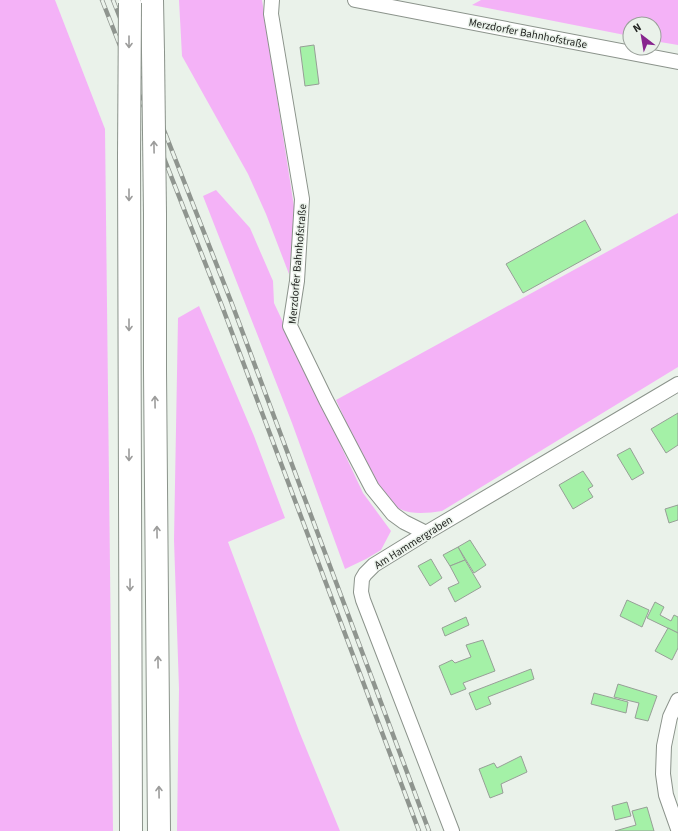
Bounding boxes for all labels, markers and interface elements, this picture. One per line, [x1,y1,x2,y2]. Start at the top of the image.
street label: Merzdorfer Bahnhofstraße [467,15,589,52]
north arrow [622,16,662,56]
text: N [630,20,644,36]
one-way arrow [125,35,133,48]
one-way arrow [150,141,158,154]
one-way arrow [125,188,133,201]
street label: Merzdorfer Bahnhofstraße [285,203,310,325]
one-way arrow [125,318,133,331]
one-way arrow [151,396,159,409]
one-way arrow [125,448,133,461]
street label: Am Hammergraben [371,512,455,573]
one-way arrow [153,526,160,539]
one-way arrow [126,578,134,591]
one-way arrow [154,656,162,669]
one-way arrow [155,786,163,799]

